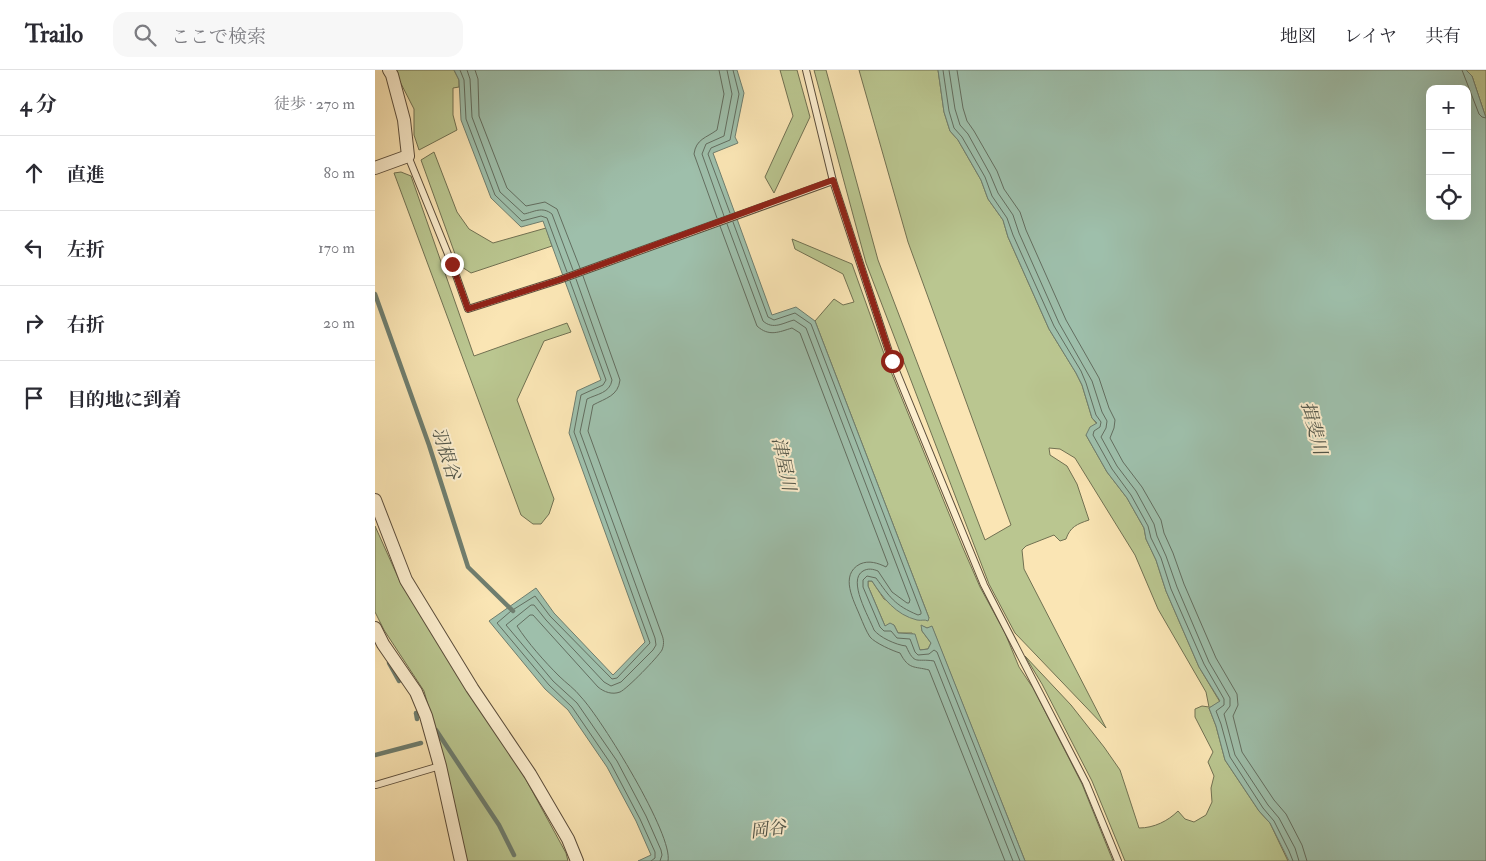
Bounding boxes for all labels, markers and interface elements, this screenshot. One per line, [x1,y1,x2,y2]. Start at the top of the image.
search box [113,12,463,57]
text: Trailo [25,19,83,50]
icon: search [131,21,159,49]
text: ここで検索 [171,25,266,49]
text: 地図 [1280,25,1316,48]
text: レイヤ [1344,25,1397,48]
text: 共有 [1425,25,1461,48]
map controls [1426,85,1471,220]
button: + [1426,85,1471,130]
text: 4 分 [20,91,57,118]
text: 徒歩 · 270 m [274,94,355,114]
button: − [1426,130,1471,175]
icon: ahead [20,159,48,187]
text: 直進 [67,163,105,187]
text: 80 m [324,163,355,183]
button: locate [1426,175,1471,220]
icon: left [20,234,48,262]
text: 左折 [67,238,105,262]
text: 170 m [318,238,355,258]
route end [441,253,464,276]
icon: right [20,309,48,337]
text: 右折 [67,313,105,337]
text: 20 m [323,313,355,333]
route start [881,350,904,373]
icon: arrive [20,384,48,412]
text: 目的地に到着 [67,388,181,412]
water label: 揖斐川 [1295,399,1332,459]
water label: 羽根谷 [426,424,465,483]
water label: 津屋川 [767,435,801,495]
water label: 岡谷 [749,815,788,843]

